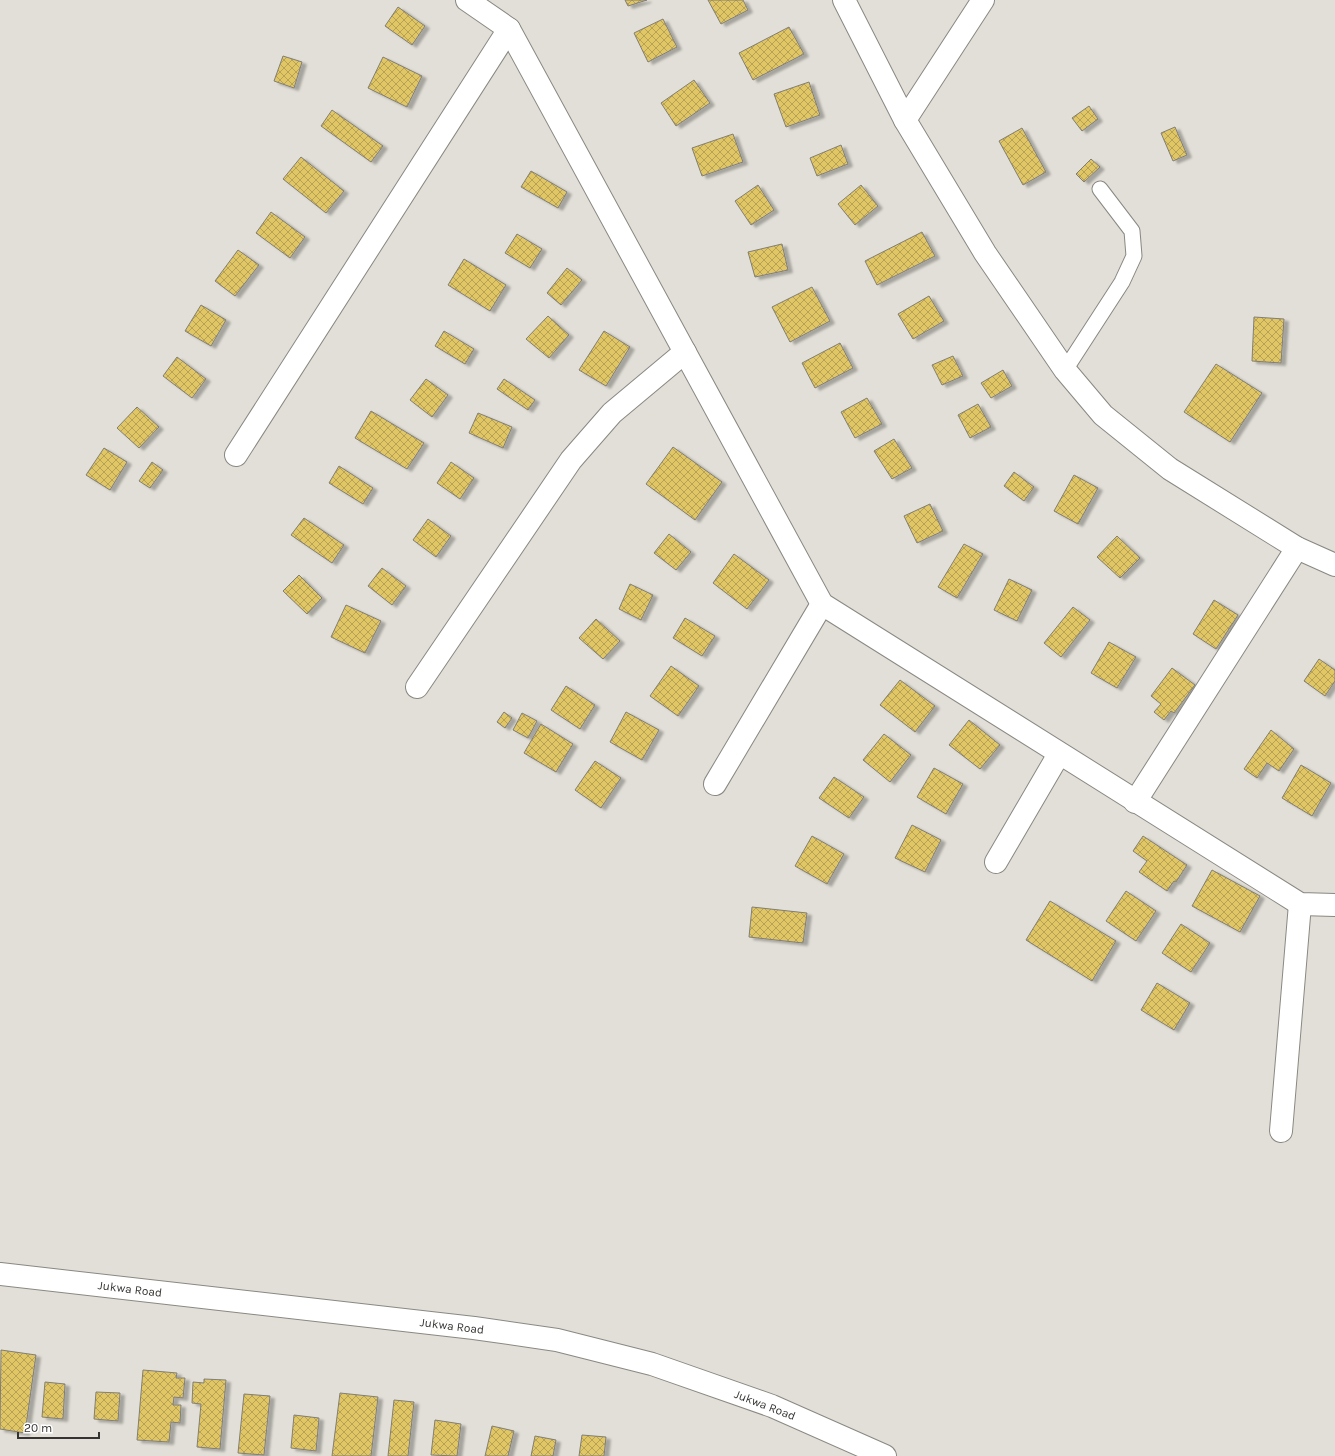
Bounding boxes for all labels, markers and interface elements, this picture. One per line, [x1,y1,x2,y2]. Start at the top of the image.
street label: Jukwa Road [97,1278,163,1300]
street label: Jukwa Road [419,1315,485,1337]
street label: Jukwa Road [732,1387,798,1423]
scale bar [18,1414,99,1440]
text: 20 m [24,1421,52,1435]

